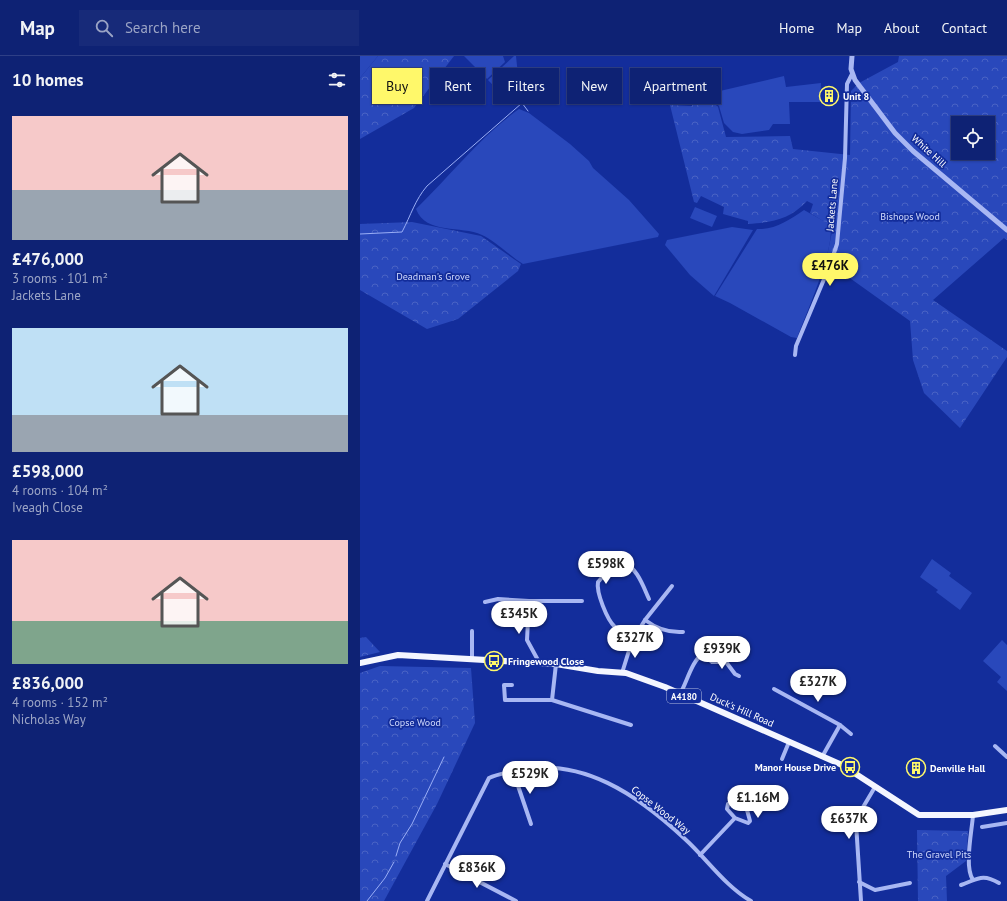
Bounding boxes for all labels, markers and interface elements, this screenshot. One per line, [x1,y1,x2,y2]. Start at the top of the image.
search box [79,10,359,46]
text: Map [20,16,55,40]
icon: search [93,17,115,39]
text: Search here [125,18,201,37]
text: Home [779,19,814,37]
text: Map [836,19,862,37]
text: About [884,19,920,37]
text: Contact [942,19,987,37]
chip: Buy [372,68,422,104]
chip: Rent [430,68,485,104]
chip: Filters [493,68,559,104]
chip: New [567,68,622,104]
chip: Apartment [630,68,721,104]
text: 10 homes [12,69,83,91]
icon: filters [326,69,348,91]
building icon: Unit 8 [818,85,840,107]
place label: Unit 8 [843,90,869,103]
map controls [951,116,995,160]
button: locate [951,116,995,160]
street label: White Hill [909,132,949,170]
icon: home [144,142,216,214]
street label: Jackets Lane [823,178,841,233]
park label: Bishops Wood [880,210,940,223]
text: £476,000 [12,248,84,270]
pin: £476K [802,253,858,287]
text: £476K [811,257,849,274]
text: 3 rooms · 101 m² [12,270,108,287]
park label: Deadman's Grove [396,270,470,283]
text: Jackets Lane [12,287,81,304]
icon: home [144,354,216,426]
text: £598,000 [12,460,84,482]
text: 4 rooms · 104 m² [12,482,108,499]
text: Iveagh Close [12,499,83,516]
pin: £598K [578,551,634,585]
text: £598K [587,555,625,572]
icon: home [144,566,216,638]
pin: £345K [491,601,547,635]
text: £345K [500,605,538,622]
pin: £327K [607,625,663,659]
text: £327K [616,629,654,646]
pin: £939K [694,636,750,670]
text: £939K [703,640,741,657]
bus stop icon: Fringewood Close [483,650,505,672]
place label: Fringewood Close [508,655,584,668]
pin: £327K [790,669,846,703]
text: £836,000 [12,672,84,694]
text: £327K [799,673,837,690]
road number: A4180 [667,689,701,703]
street label: Duck's Hill Road [708,690,776,730]
text: 4 rooms · 152 m² [12,694,108,711]
text: Nicholas Way [12,711,86,728]
park label: Copse Wood [389,716,441,729]
bus stop icon: Manor House Drive [839,756,861,778]
building icon: Denville Hall [905,757,927,779]
pin: £529K [502,761,558,795]
place label: Manor House Drive [755,761,836,774]
place label: Denville Hall [930,762,985,775]
text: £529K [511,765,549,782]
street label: Copse Wood Way [629,783,694,837]
pin: £1.16M [725,785,791,819]
text: £1.16M [736,789,780,806]
pin: £637K [821,806,877,840]
text: £637K [830,810,868,827]
park label: The Gravel Pits [907,848,971,861]
pin: £836K [449,855,505,889]
text: £836K [458,859,496,876]

